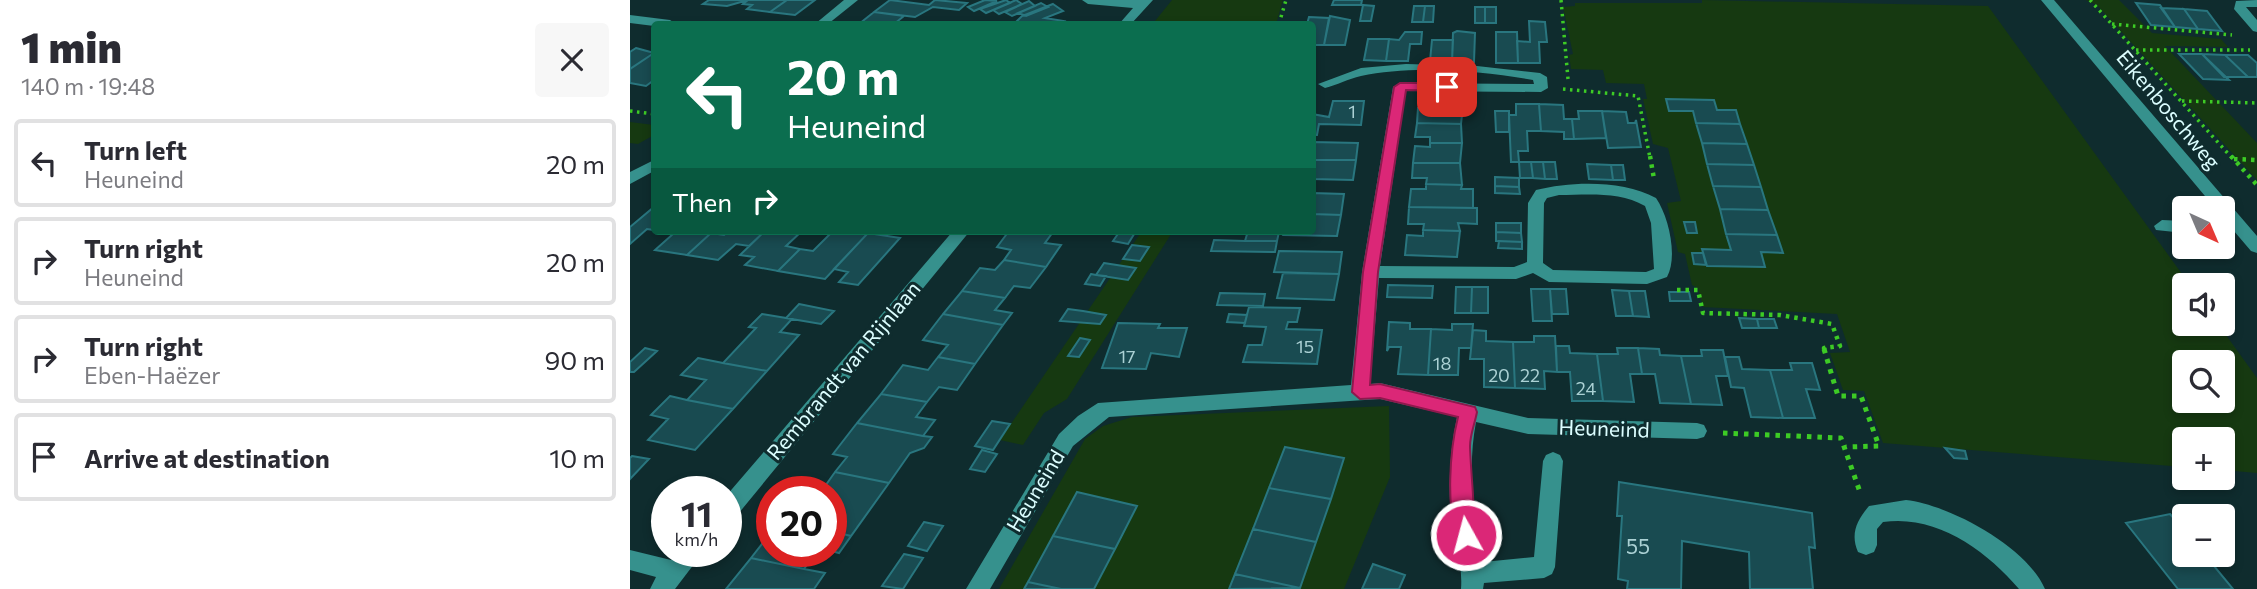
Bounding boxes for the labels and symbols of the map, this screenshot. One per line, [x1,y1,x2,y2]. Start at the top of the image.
street label: Eikenboschweg [2112,45,2226,173]
pin [1417,57,1477,117]
house number: 1 [1348,100,1356,122]
north arrow [2172,196,2235,259]
street label: Rembrandt van Rijnlaan [761,276,925,464]
house number: 15 [1296,335,1314,357]
house number: 17 [1118,345,1136,367]
house number: 18 [1433,352,1451,374]
house number: 20 [1488,364,1510,386]
house number: 22 [1520,364,1540,386]
house number: 24 [1576,377,1596,399]
street label: Heuneind [1558,413,1650,442]
street label: Heuneind [1001,445,1069,536]
speed limit sign: 20 [756,476,847,567]
position arrow [1429,498,1503,572]
house number: 55 [1626,533,1650,558]

